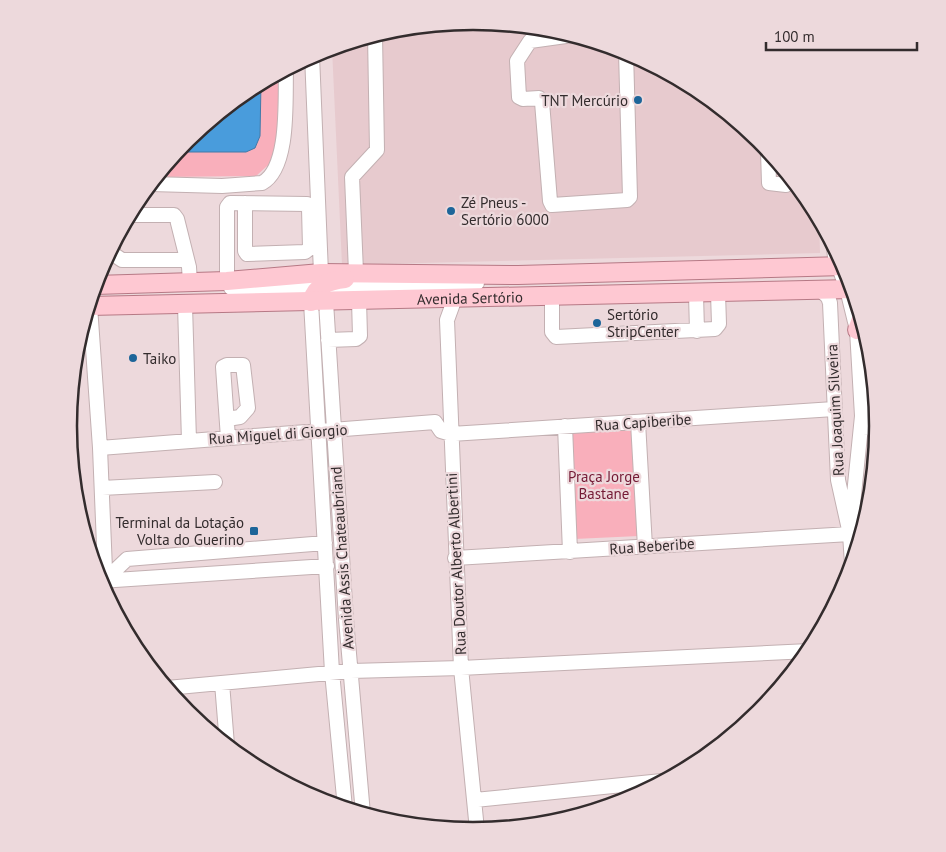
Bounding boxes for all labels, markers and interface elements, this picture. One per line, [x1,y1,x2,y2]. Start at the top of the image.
scale bar [766,20,917,52]
text: 100 m [774,27,815,46]
place label: TNT Mercúrio [541,91,628,110]
marker: TNT Mercúrio [632,94,644,106]
place label: Zé Pneus - Sertório 6000 [461,193,549,229]
marker: Zé Pneus - Sertório 6000 [445,205,457,217]
street label: Avenida Sertório [417,287,523,308]
place label: Sertório StripCenter [607,305,679,341]
marker: Sertório StripCenter [591,317,603,329]
street label: Rua Joaquim Silveira [822,344,848,476]
place label: Taiko [143,349,176,368]
marker: Taiko [127,352,139,364]
street label: Rua Capiberibe [594,409,692,435]
street label: Rua Miguel di Giorgio [208,420,348,448]
street label: Avenida Assis Chateaubriand [326,466,358,650]
park label: Praça Jorge Bastane [568,467,640,503]
street label: Rua Doutor Alberto Albertini [442,472,470,656]
place label: Terminal da Lotação Volta do Guerino [115,513,244,549]
marker: Terminal da Lotação Volta do Guerino [248,525,260,537]
street label: Rua Beberibe [609,534,695,558]

